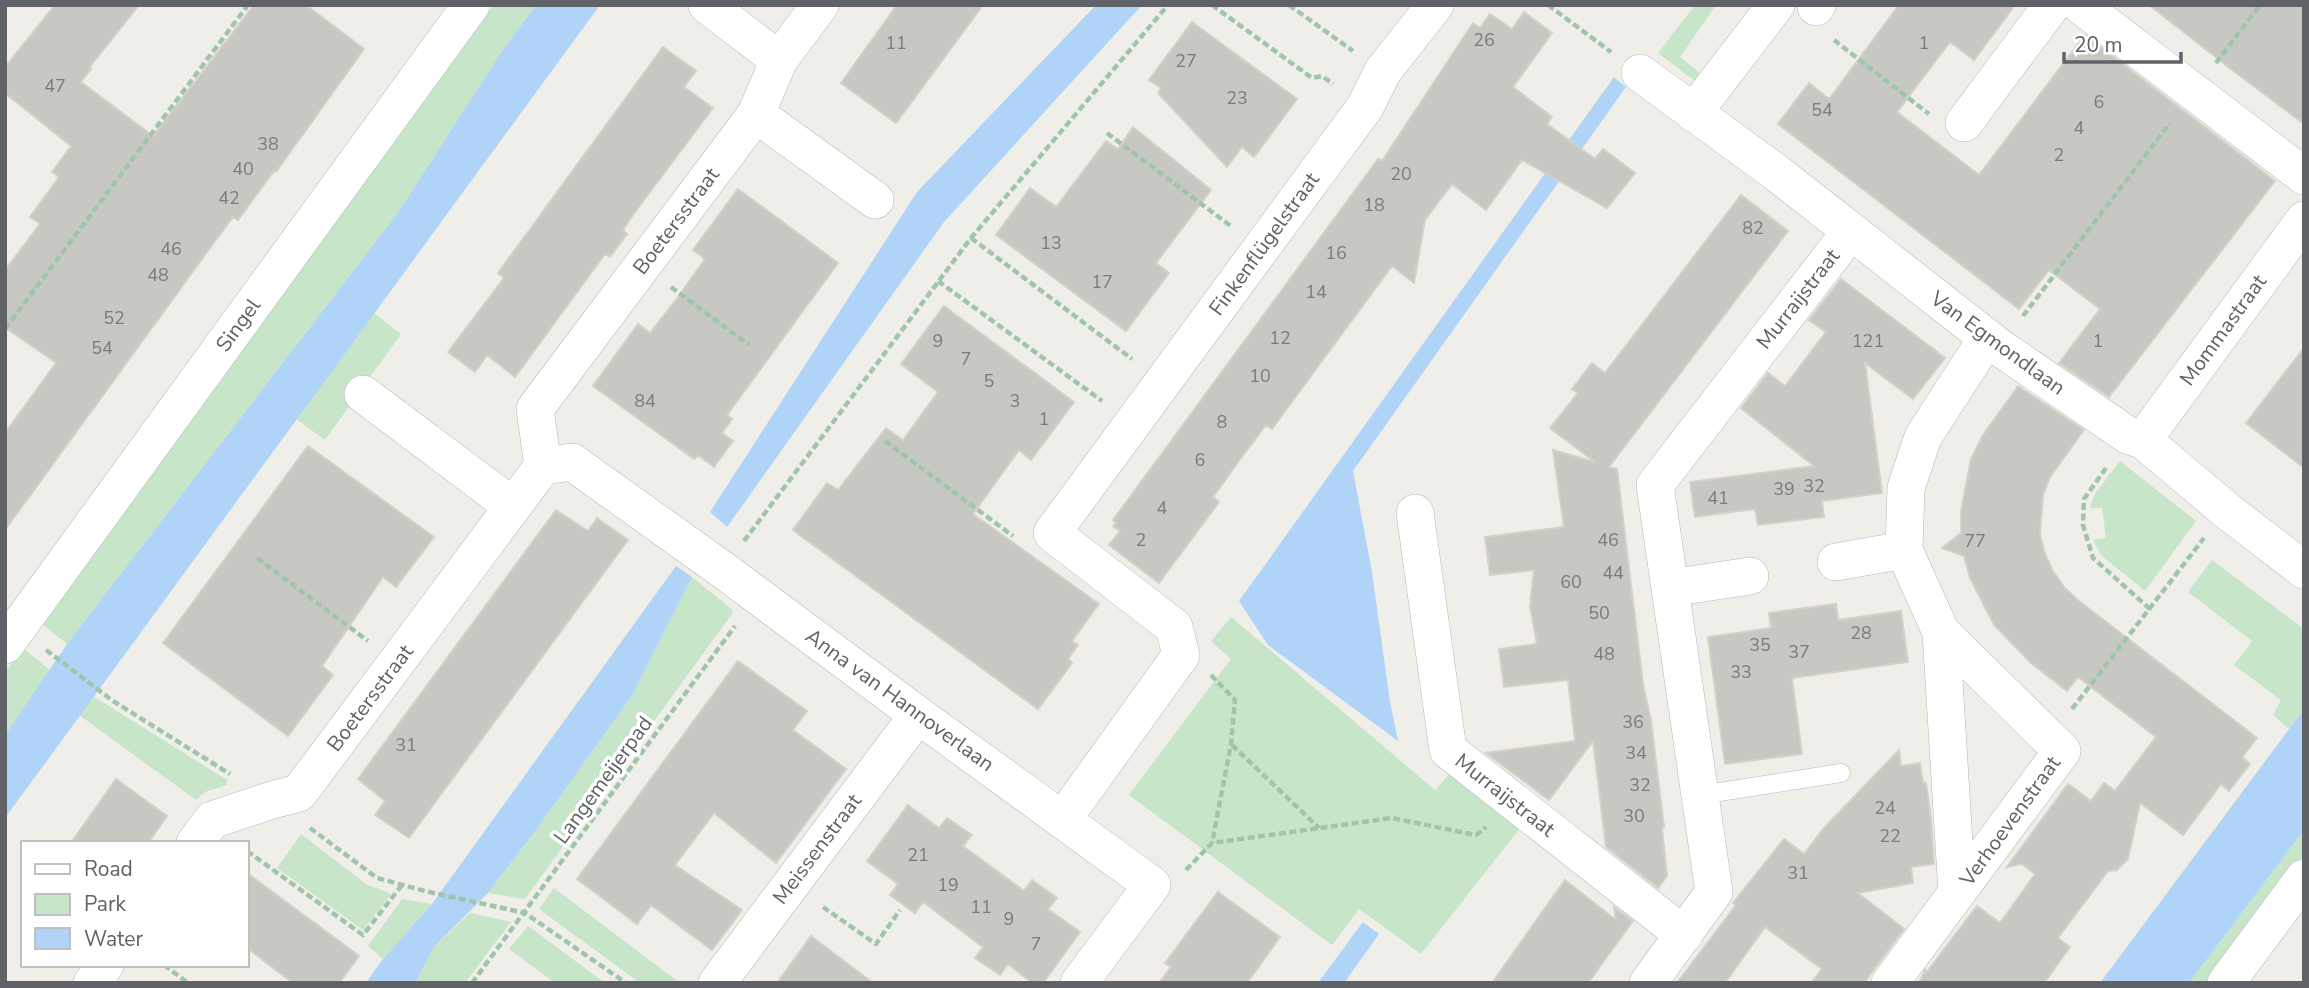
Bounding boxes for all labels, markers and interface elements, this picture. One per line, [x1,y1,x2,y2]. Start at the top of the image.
scale bar [2064,21,2181,65]
house number: 26 [1473,28,1495,52]
house number: 11 [885,31,907,55]
house number: 1 [1919,31,1929,55]
text: 20 m [2074,31,2123,59]
house number: 27 [1175,49,1197,73]
house number: 47 [44,74,66,98]
house number: 23 [1226,86,1248,110]
house number: 6 [2094,90,2104,114]
house number: 54 [1811,98,1833,122]
house number: 4 [2074,116,2085,140]
house number: 38 [257,132,279,156]
house number: 2 [2054,143,2064,167]
house number: 40 [232,157,254,181]
street label: Boetersstraat [627,161,726,280]
house number: 20 [1390,162,1412,186]
street label: Finkenflügelstraat [1203,166,1326,321]
house number: 42 [218,186,240,210]
house number: 18 [1363,193,1385,217]
house number: 82 [1742,216,1764,240]
house number: 13 [1040,231,1062,255]
house number: 46 [160,237,182,261]
house number: 16 [1325,241,1347,265]
street label: Murraijstraat [1750,243,1846,355]
house number: 48 [147,263,169,287]
street label: Mommastraat [2173,268,2273,391]
house number: 17 [1091,270,1113,294]
house number: 14 [1305,280,1327,304]
street label: Van Egmondlaan [1924,284,2071,401]
street label: Singel [209,292,267,357]
house number: 52 [103,306,125,330]
house number: 12 [1269,326,1291,350]
house number: 9 [933,329,943,353]
house number: 121 [1852,329,1884,353]
house number: 1 [2093,329,2103,353]
house number: 54 [91,336,113,360]
house number: 7 [961,347,971,371]
house number: 10 [1249,364,1271,388]
house number: 5 [984,369,994,393]
house number: 84 [634,389,656,413]
house number: 3 [1010,389,1020,413]
house number: 1 [1039,407,1049,431]
house number: 8 [1217,410,1227,434]
house number: 6 [1195,448,1205,472]
house number: 32 [1803,474,1825,498]
house number: 39 [1773,477,1795,501]
house number: 41 [1707,486,1729,510]
house number: 4 [1157,496,1168,520]
house number: 2 [1136,528,1146,552]
house number: 46 [1597,528,1619,552]
house number: 77 [1964,529,1986,553]
house number: 44 [1602,561,1624,585]
house number: 60 [1560,570,1582,594]
house number: 50 [1588,601,1610,625]
house number: 28 [1850,621,1872,645]
street label: Anna van Hannoverlaan [800,622,1000,778]
house number: 35 [1749,633,1771,657]
street label: Boetersstraat [321,638,420,757]
house number: 37 [1788,640,1810,664]
house number: 48 [1593,642,1615,666]
house number: 33 [1730,660,1752,684]
house number: 36 [1622,710,1644,734]
street label: Langemeijerpad [547,711,659,849]
house number: 31 [395,733,417,757]
house number: 34 [1625,741,1647,765]
street label: Murraijstraat [1449,747,1561,843]
street label: Verhoevenstraat [1953,750,2067,893]
house number: 32 [1629,773,1651,797]
street label: Meissenstraat [766,787,868,910]
house number: 24 [1874,796,1896,820]
house number: 30 [1623,804,1645,828]
house number: 22 [1879,824,1901,848]
legend [21,841,248,967]
house number: 21 [907,843,929,867]
text: Road [84,855,133,883]
house number: 31 [1787,861,1809,885]
house number: 19 [937,873,959,897]
text: Park [84,890,126,918]
house number: 11 [970,895,992,919]
house number: 9 [1004,907,1014,931]
text: Water [84,925,143,953]
house number: 7 [1031,932,1041,956]

